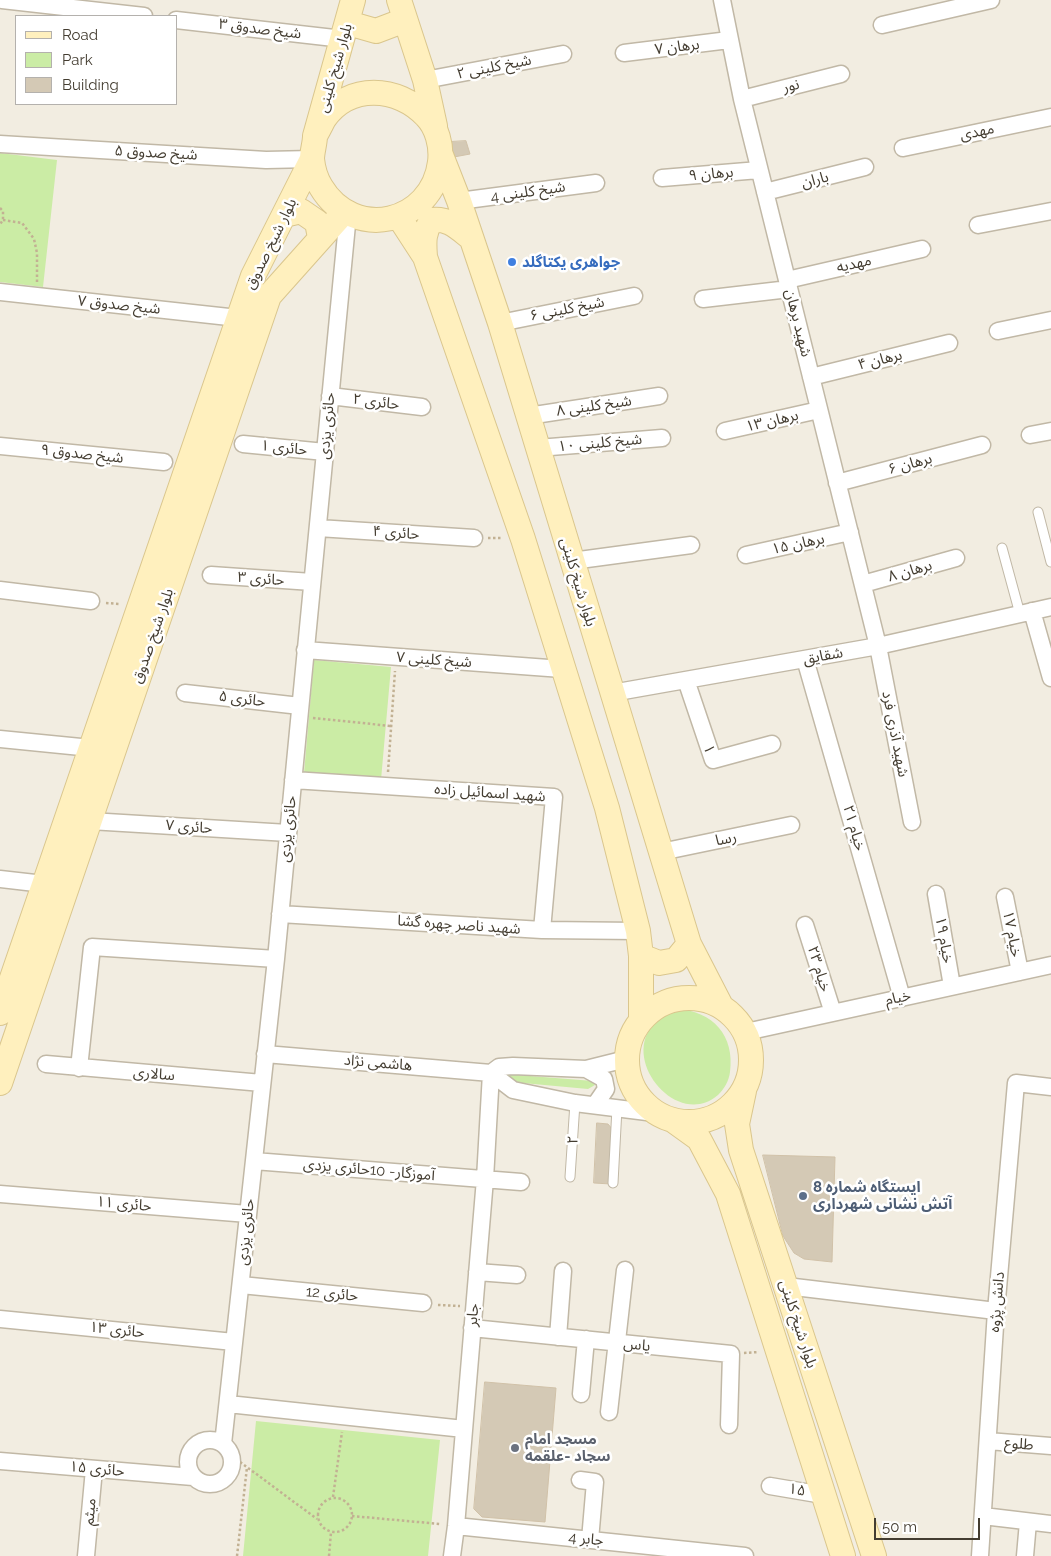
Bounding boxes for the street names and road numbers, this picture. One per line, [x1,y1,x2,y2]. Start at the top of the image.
street label: شیخ صدوق ۳ [218,15,302,43]
street label: بلوار شیخ کلینی [314,21,356,115]
street label: برهان ۷ [654,35,700,59]
street label: شیخ کلینی ۲ [455,51,533,83]
street label: نور [781,75,801,97]
street label: مهدی [958,120,996,144]
street label: شیخ صدوق ۵ [114,142,198,164]
street label: برهان ۹ [688,163,734,185]
street label: باران [800,168,830,192]
street label: شیخ کلینی 4 [489,178,567,206]
street label: بلوار شیخ صدوق [241,195,301,293]
street label: مهدیه [835,251,873,277]
street label: شهید برهان [781,287,815,359]
street label: شیخ صدوق ۷ [77,292,161,318]
street label: شیخ کلینی ۶ [528,293,606,325]
street label: برهان ۴ [856,346,904,374]
street label: حائری ۲ [352,390,400,414]
street label: حائری یزدی [315,392,339,460]
street label: شیخ کلینی ۸ [555,392,633,420]
street label: برهان ۱۳ [744,406,800,436]
street label: شیخ کلینی ۱۰ [557,430,643,456]
street label: حائری ۱ [260,437,308,459]
street label: شیخ صدوق ۹ [40,441,124,467]
street label: برهان ۶ [886,449,934,479]
street label: حائری ۴ [372,522,420,544]
street label: برهان ۱۵ [770,530,826,558]
street label: بلوار شیخ کلینی [556,535,600,629]
street label: برهان ۸ [886,556,934,586]
street label: حائری ۳ [237,568,285,590]
street label: بلوار شیخ صدوق [128,586,178,686]
street label: شقایق [802,644,844,668]
street label: شیخ کلینی ۷ [396,648,472,672]
street label: حائری ۵ [218,687,266,711]
street label: شهید آذری فرد [878,689,912,779]
street label: ۱ [699,742,719,756]
street label: شهید اسمائیل زاده [434,780,546,806]
street label: حائری یزدی [276,795,300,863]
street label: خیام ۲۱ [839,803,869,853]
street label: حائری ۷ [165,816,213,838]
street label: رسا [714,828,738,850]
street label: خیام ۱۷ [999,909,1025,959]
street label: شهید ناصر چهره گشا [397,912,521,938]
street label: خیام ۱۹ [931,915,957,965]
street label: خیام ۲۳ [804,944,834,994]
street label: خیام [883,986,913,1010]
street label: هاشمی نژاد [343,1051,413,1075]
street label: سالاری [132,1063,176,1085]
street label: ۲ [564,1135,582,1145]
street label: آموزگار- 10حائری یزدی [302,1155,436,1185]
street label: حائری ۱۱ [96,1193,152,1215]
street label: حائری یزدی [234,1198,258,1266]
street label: دانش پژوه [985,1271,1009,1333]
street label: بلوار شیخ کلینی [775,1278,821,1370]
street label: حائری 12 [305,1283,359,1305]
street label: جابر [463,1303,483,1327]
street label: حائری ۱۳ [88,1318,146,1342]
street label: یاس [623,1335,651,1355]
street label: طلوع [1004,1434,1034,1454]
street label: حائری ۱۵ [69,1458,125,1480]
street label: ۱۵ [787,1480,807,1500]
street label: میثم [80,1498,100,1526]
street label: جابر 4 [568,1528,604,1550]

